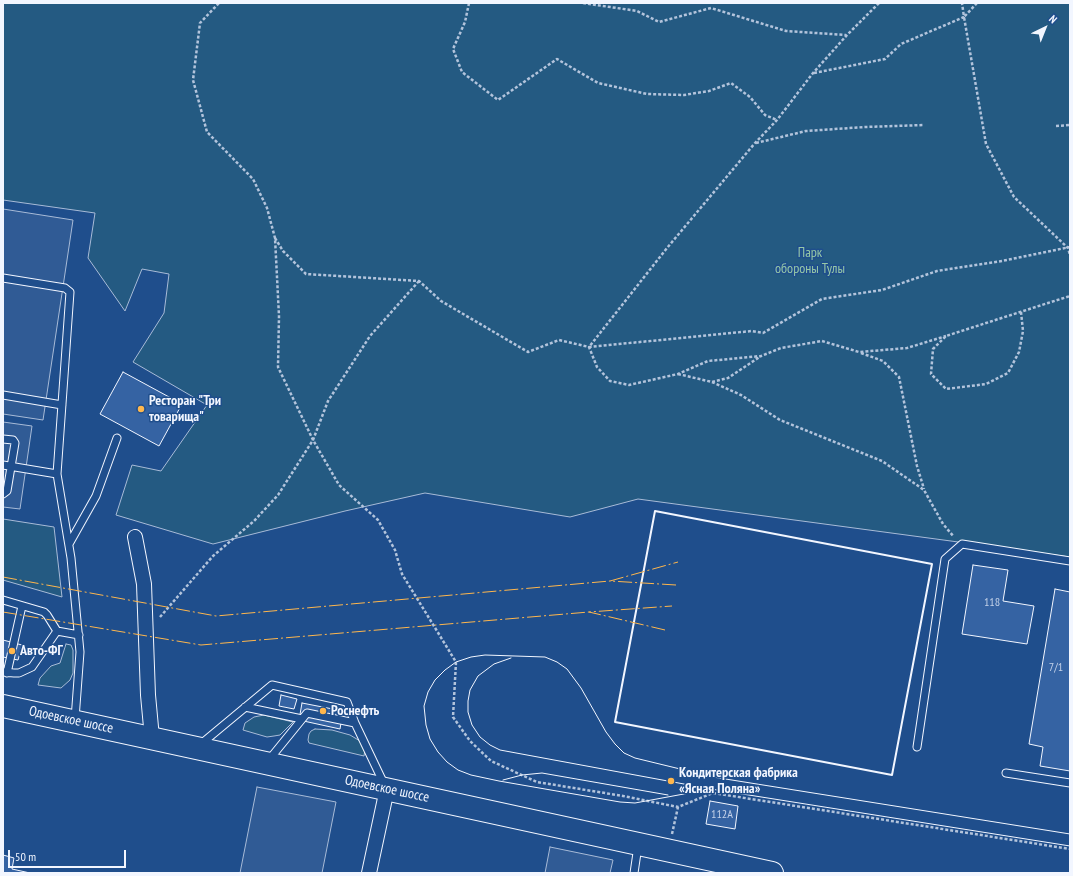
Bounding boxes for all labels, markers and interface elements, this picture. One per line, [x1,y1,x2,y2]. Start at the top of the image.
north arrow [1025,8,1065,48]
text: N [1046,12,1060,26]
park label: Парк обороны Тулы [775,245,845,278]
place label: Ресторан "Три товарища" [149,393,221,426]
marker: Ресторан "Три товарища" [136,404,146,414]
house number: 118 [984,596,1000,610]
place label: Авто-ФГ [20,643,63,659]
marker: Авто-ФГ [7,646,17,656]
house number: 7/1 [1049,661,1063,675]
street label: Одоевское шоссе [27,703,115,737]
place label: Роснефть [331,703,379,719]
marker: Роснефть [318,706,328,716]
place label: Кондитерская фабрика «Ясная Поляна» [679,765,798,798]
street label: Одоевское шоссе [343,772,431,806]
marker: Кондитерская фабрика «Ясная Поляна» [666,776,676,786]
house number: 112А [711,808,733,822]
scale bar [10,842,128,868]
text: 50 m [15,849,36,864]

